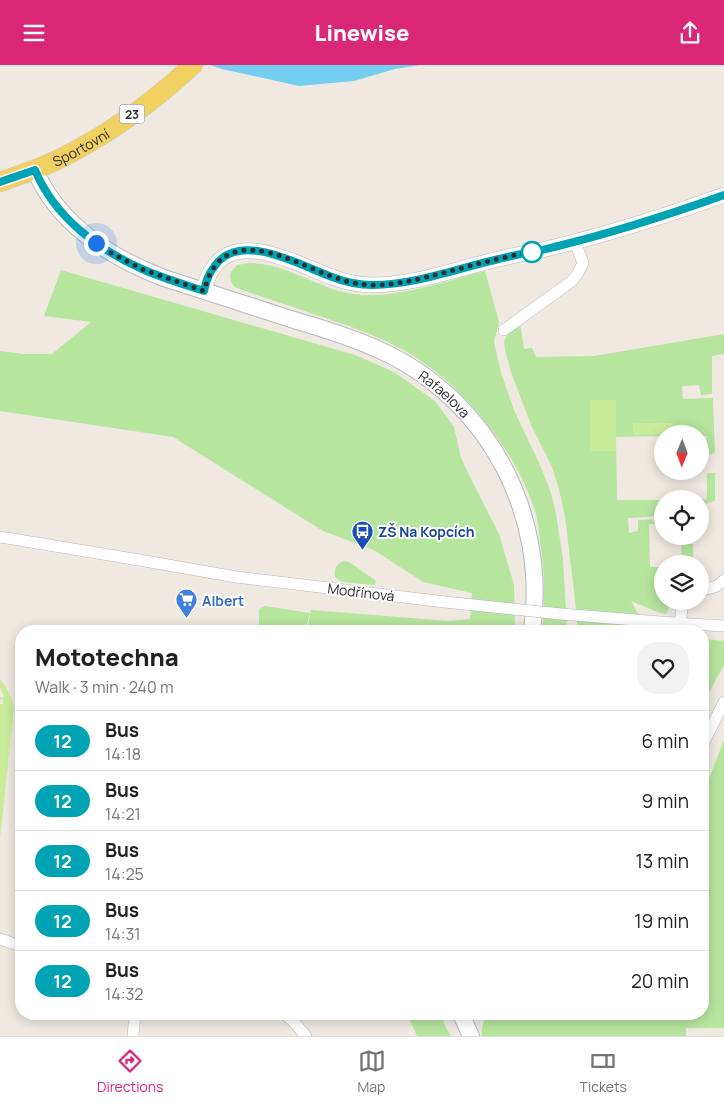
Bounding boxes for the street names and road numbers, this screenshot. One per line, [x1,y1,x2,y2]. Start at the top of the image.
road number: 23 [120,105,144,124]
street label: Sportovní [49,124,113,170]
street label: Rafaelova [415,365,475,421]
street label: Modřínová [326,578,396,606]

